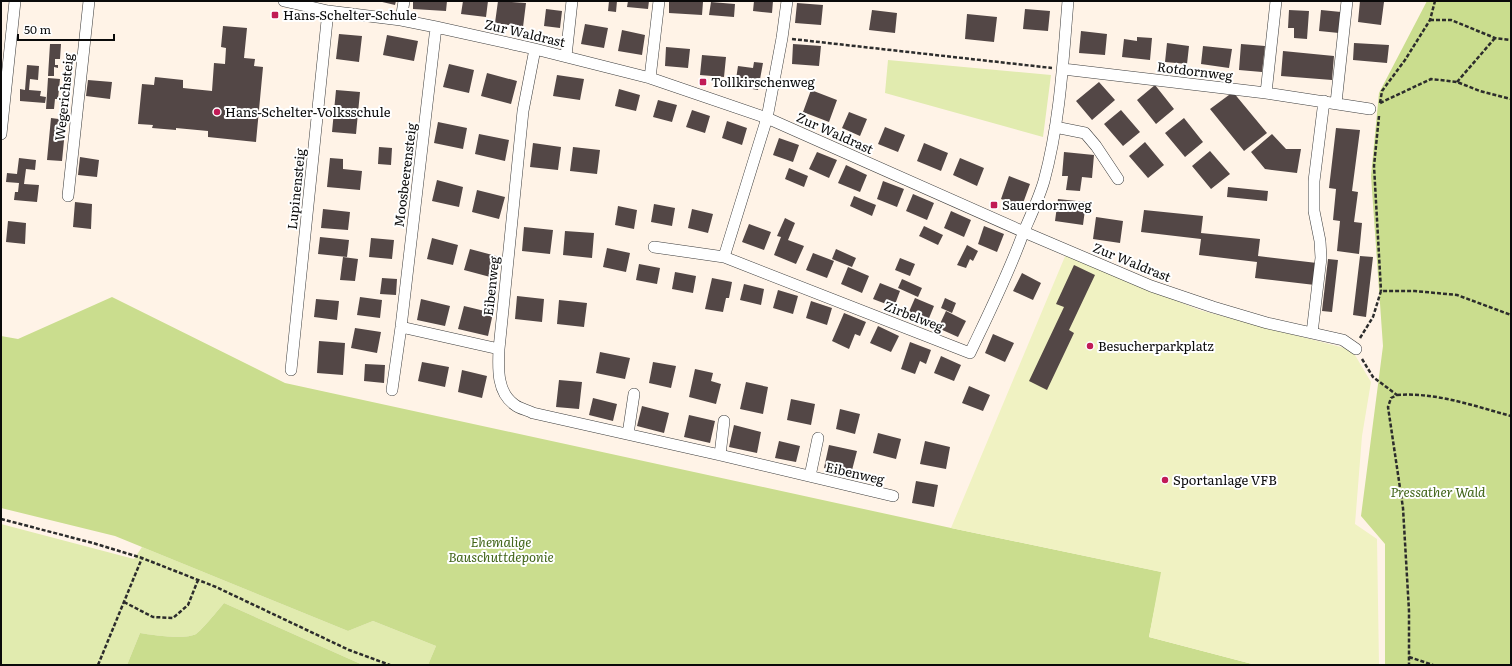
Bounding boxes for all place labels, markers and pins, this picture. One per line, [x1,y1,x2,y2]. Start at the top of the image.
place label: Hans-Schelter-Schule [283,5,417,24]
marker: Hans-Schelter-Schule [270,10,280,20]
place label: Tollkirschenweg [711,72,815,91]
marker: Tollkirschenweg [698,77,708,87]
place label: Hans-Schelter-Volksschule [225,102,391,121]
marker: Hans-Schelter-Volksschule [212,107,222,117]
place label: Sauerdornweg [1002,195,1093,214]
marker: Sauerdornweg [989,200,999,210]
place label: Besucherparkplatz [1098,336,1214,355]
marker: Besucherparkplatz [1085,341,1095,351]
place label: Sportanlage VFB [1173,470,1277,489]
marker: Sportanlage VFB [1160,475,1170,485]

